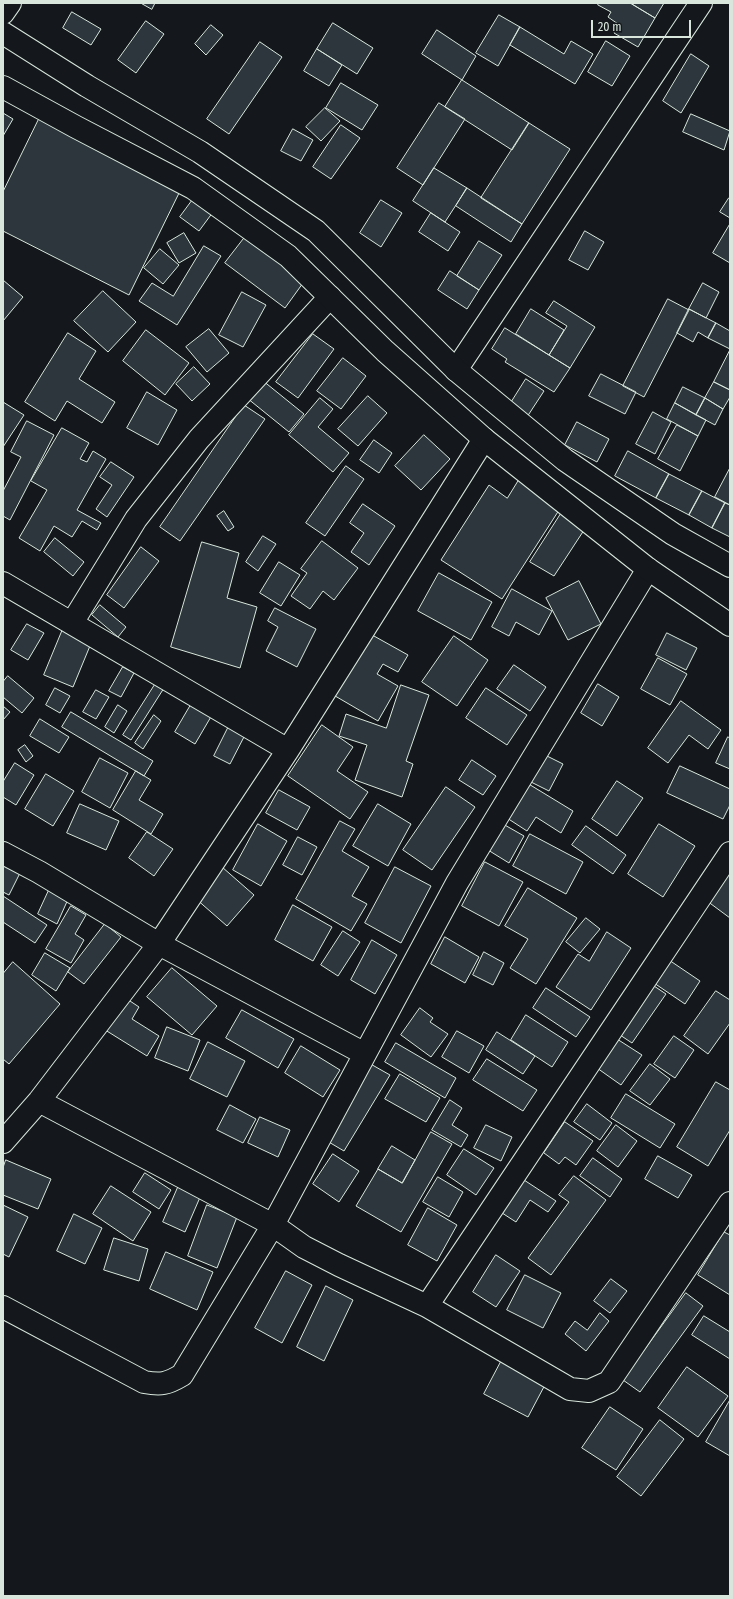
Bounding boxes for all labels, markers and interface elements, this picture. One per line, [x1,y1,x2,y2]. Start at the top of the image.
scale bar [593,12,693,38]
text: 20 m [598,20,622,34]

